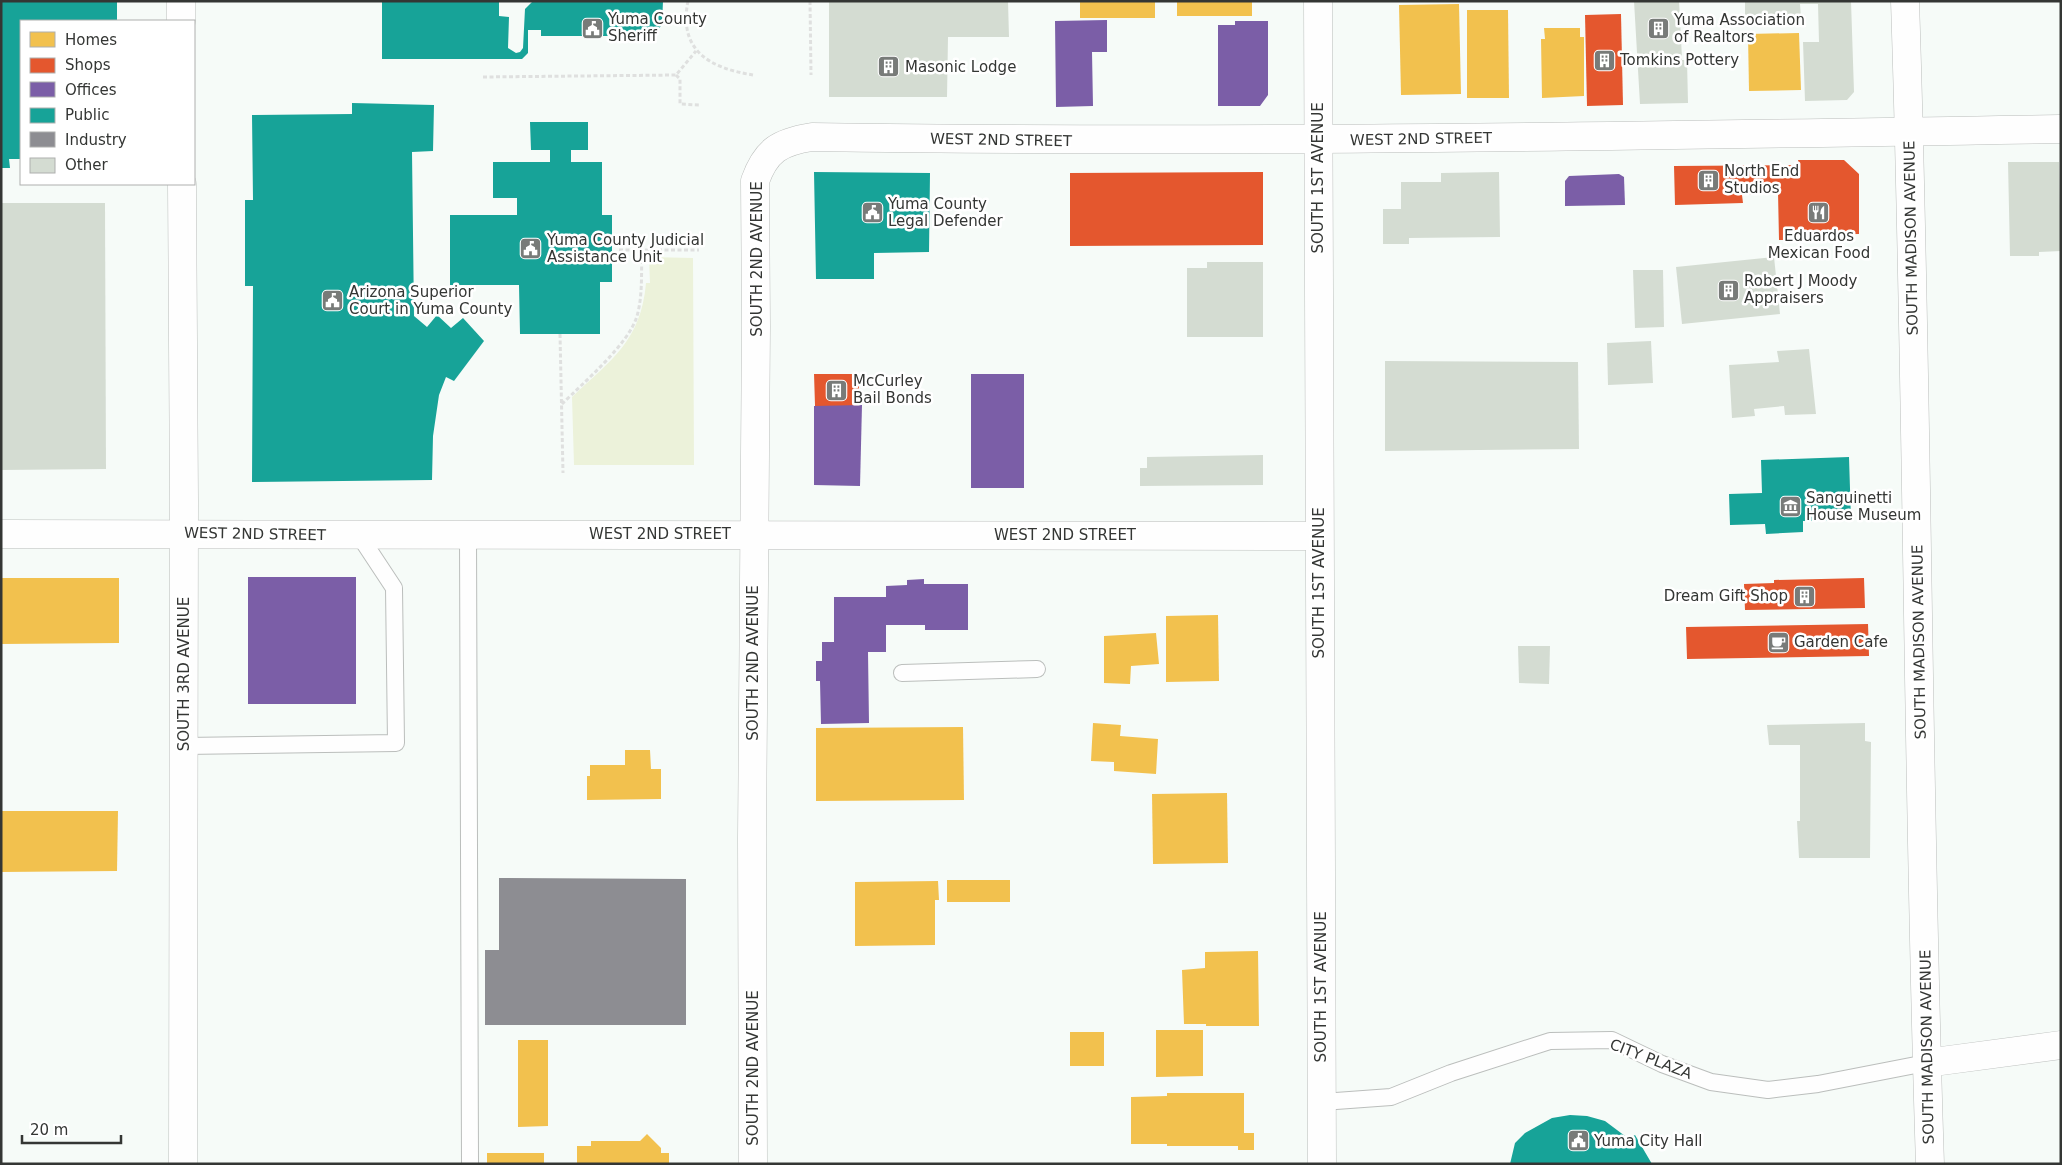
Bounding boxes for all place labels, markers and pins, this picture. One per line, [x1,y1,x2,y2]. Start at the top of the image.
place label: Yuma County Sheriff [607,10,707,45]
place label: Yuma Association of Realtors [1673,11,1805,46]
public building icon: Yuma County Sheriff [580,16,604,40]
building icon: Yuma Association of Realtors [1646,17,1670,41]
building icon: Tomkins Pottery [1592,48,1616,72]
place label: Tomkins Pottery [1619,51,1739,69]
building icon: Masonic Lodge [877,55,901,79]
place label: Masonic Lodge [905,58,1016,76]
place label: North End Studios [1724,162,1799,197]
building icon: North End Studios [1696,168,1720,192]
place label: Yuma County Legal Defender [887,195,1004,230]
public building icon: Yuma County Legal Defender [860,201,884,225]
restaurant icon: Eduardos Mexican Food [1807,201,1831,225]
place label: Eduardos Mexican Food [1768,227,1870,262]
place label: Yuma County Judicial Assistance Unit [546,231,704,266]
public building icon: Yuma County Judicial Assistance Unit [519,237,543,261]
place label: Robert J Moody Appraisers [1744,272,1858,307]
building icon: Robert J Moody Appraisers [1716,278,1740,302]
place label: Arizona Superior Court in Yuma County [349,283,512,318]
public building icon: Arizona Superior Court in Yuma County [321,289,345,313]
place label: McCurley Bail Bonds [853,372,932,407]
building icon: McCurley Bail Bonds [825,378,849,402]
place label: Sanguinetti House Museum [1806,489,1921,524]
museum icon: Sanguinetti House Museum [1778,495,1802,519]
building icon: Dream Gift Shop [1792,584,1816,608]
place label: Dream Gift Shop [1664,587,1788,605]
cafe icon: Garden Cafe [1766,630,1790,654]
place label: Garden Cafe [1794,633,1888,651]
public building icon: Yuma City Hall [1566,1129,1590,1153]
place label: Yuma City Hall [1593,1132,1703,1150]

